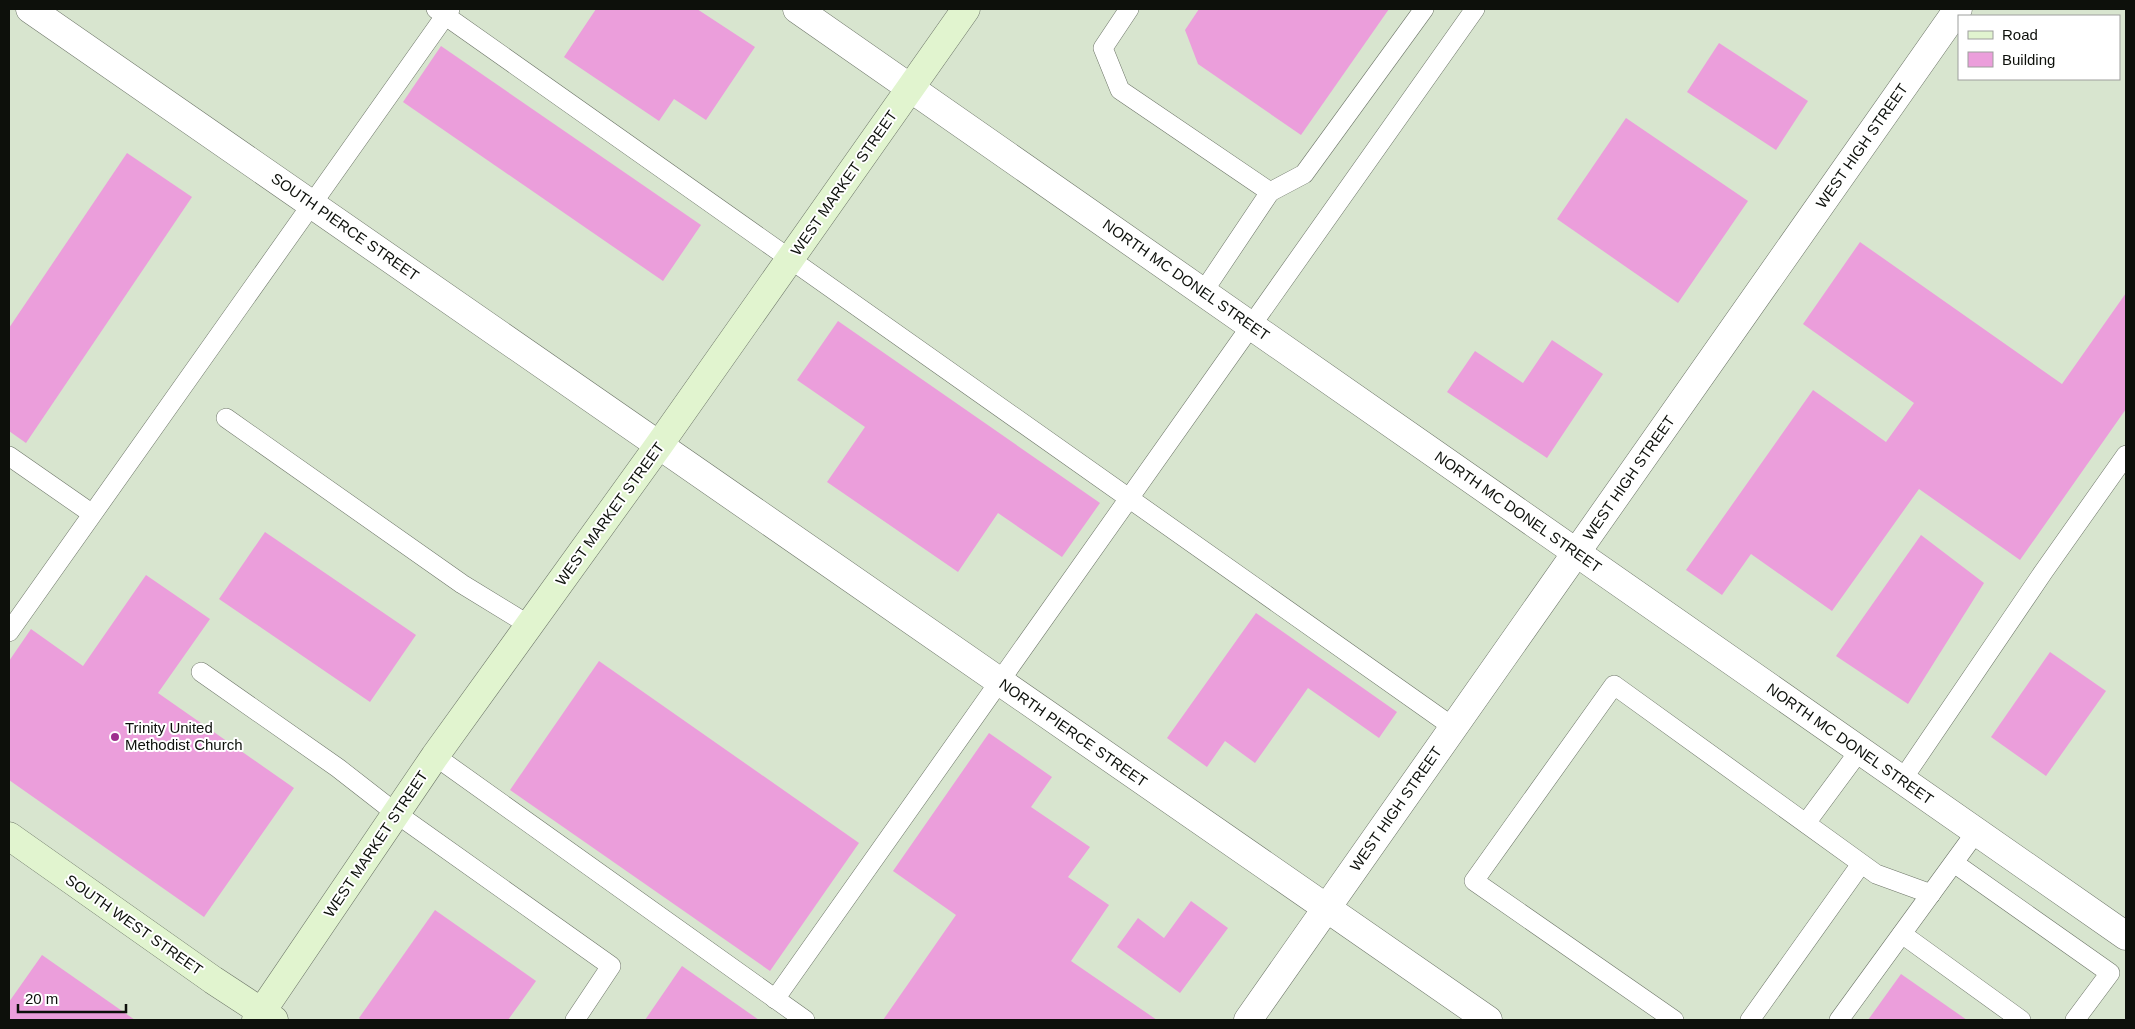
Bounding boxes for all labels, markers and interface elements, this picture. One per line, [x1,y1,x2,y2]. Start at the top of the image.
legend [1958,15,2120,80]
text: Road [2002,26,2038,43]
text: Building [2002,51,2055,68]
street label: WEST HIGH STREET [1812,80,1911,211]
street label: WEST MARKET STREET [787,107,900,258]
street label: SOUTH PIERCE STREET [268,169,422,284]
street label: NORTH MC DONEL STREET [1100,216,1273,344]
street label: WEST HIGH STREET [1579,412,1678,543]
street label: WEST MARKET STREET [552,439,667,589]
street label: NORTH MC DONEL STREET [1432,448,1605,576]
street label: NORTH PIERCE STREET [996,675,1150,790]
street label: NORTH MC DONEL STREET [1764,680,1937,808]
place label: Trinity United Methodist Church [125,719,243,753]
marker: Trinity United Methodist Church [109,731,121,743]
street label: WEST HIGH STREET [1346,743,1445,874]
street label: WEST MARKET STREET [320,767,431,920]
street label: SOUTH WEST STREET [63,871,206,978]
scale bar [18,982,125,1014]
text: 20 m [25,990,58,1007]

